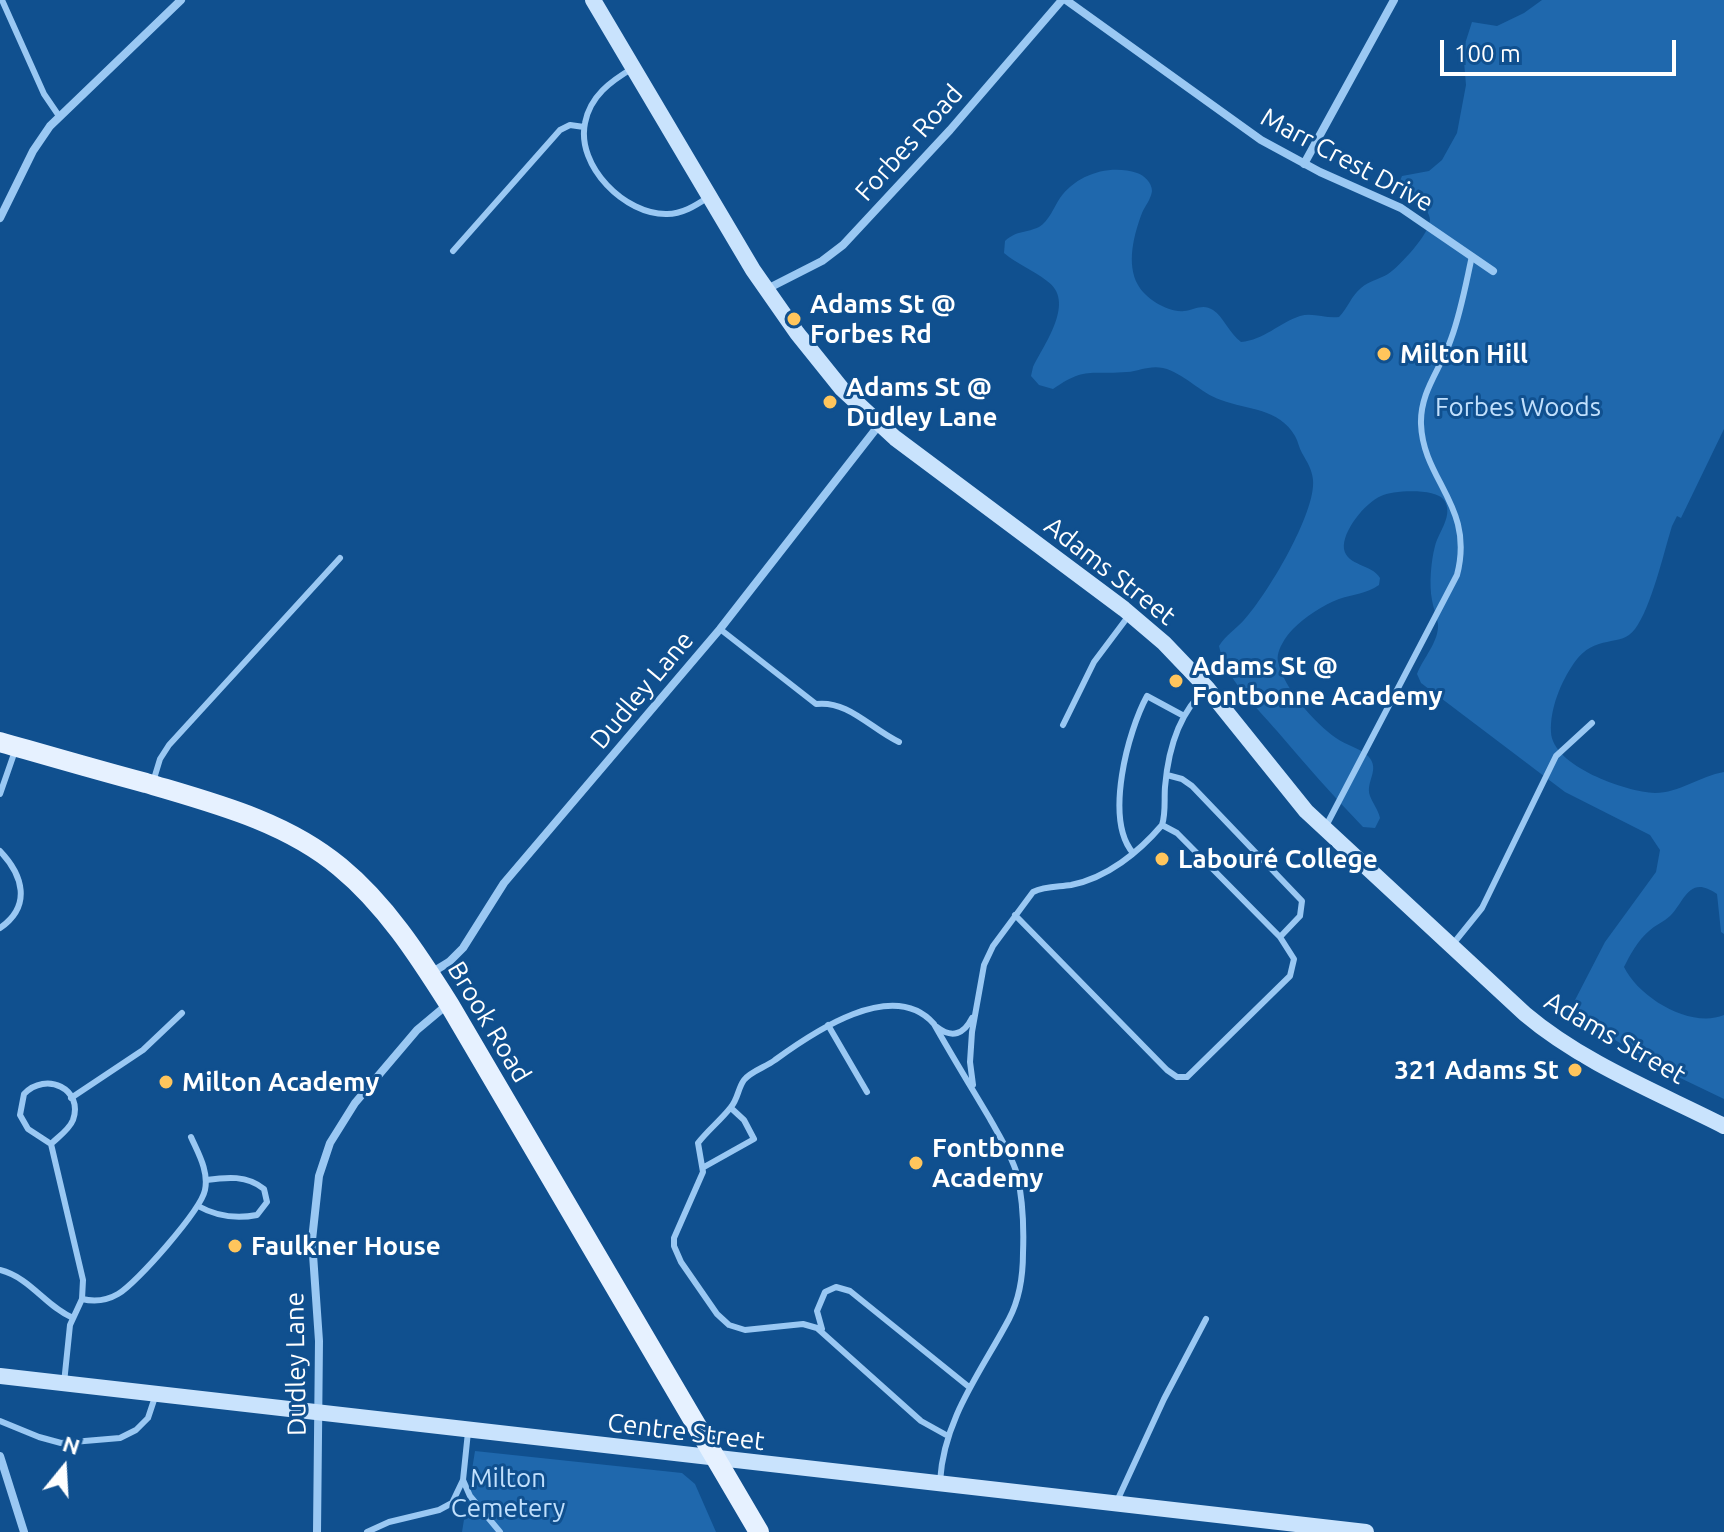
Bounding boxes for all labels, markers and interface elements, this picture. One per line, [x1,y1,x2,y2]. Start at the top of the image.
scale bar [1444,24,1680,74]
text: 100 m [1454,40,1521,67]
street label: Forbes Road [849,79,969,207]
street label: Marr Crest Drive [1256,101,1438,219]
place label: Adams St @ Forbes Rd [810,288,956,350]
marker: Adams St @ Forbes Rd [785,310,803,328]
place label: Milton Hill [1400,338,1528,370]
marker: Milton Hill [1375,345,1393,363]
place label: Adams St @ Dudley Lane [846,371,997,432]
park label: Forbes Woods [1435,391,1601,423]
marker: Adams St @ Dudley Lane [821,393,839,411]
street label: Adams Street [1038,510,1182,632]
street label: Dudley Lane [584,625,700,755]
place label: Adams St @ Fontbonne Academy [1192,650,1442,712]
marker: Adams St @ Fontbonne Academy [1167,672,1185,690]
place label: Labouré College [1178,843,1378,875]
marker: Labouré College [1153,850,1171,868]
street label: Brook Road [441,956,537,1088]
street label: Adams Street [1539,985,1691,1091]
place label: 321 Adams St [1394,1054,1559,1086]
marker: 321 Adams St [1566,1061,1584,1079]
place label: Milton Academy [182,1066,379,1098]
marker: Milton Academy [157,1073,175,1091]
place label: Fontbonne Academy [932,1132,1065,1194]
marker: Fontbonne Academy [907,1154,925,1172]
place label: Faulkner House [251,1230,441,1262]
marker: Faulkner House [226,1237,244,1255]
street label: Dudley Lane [279,1292,313,1436]
street label: Centre Street [606,1407,766,1457]
north arrow [24,1428,104,1508]
text: N [60,1430,83,1459]
park label: Milton Cemetery [451,1462,565,1524]

